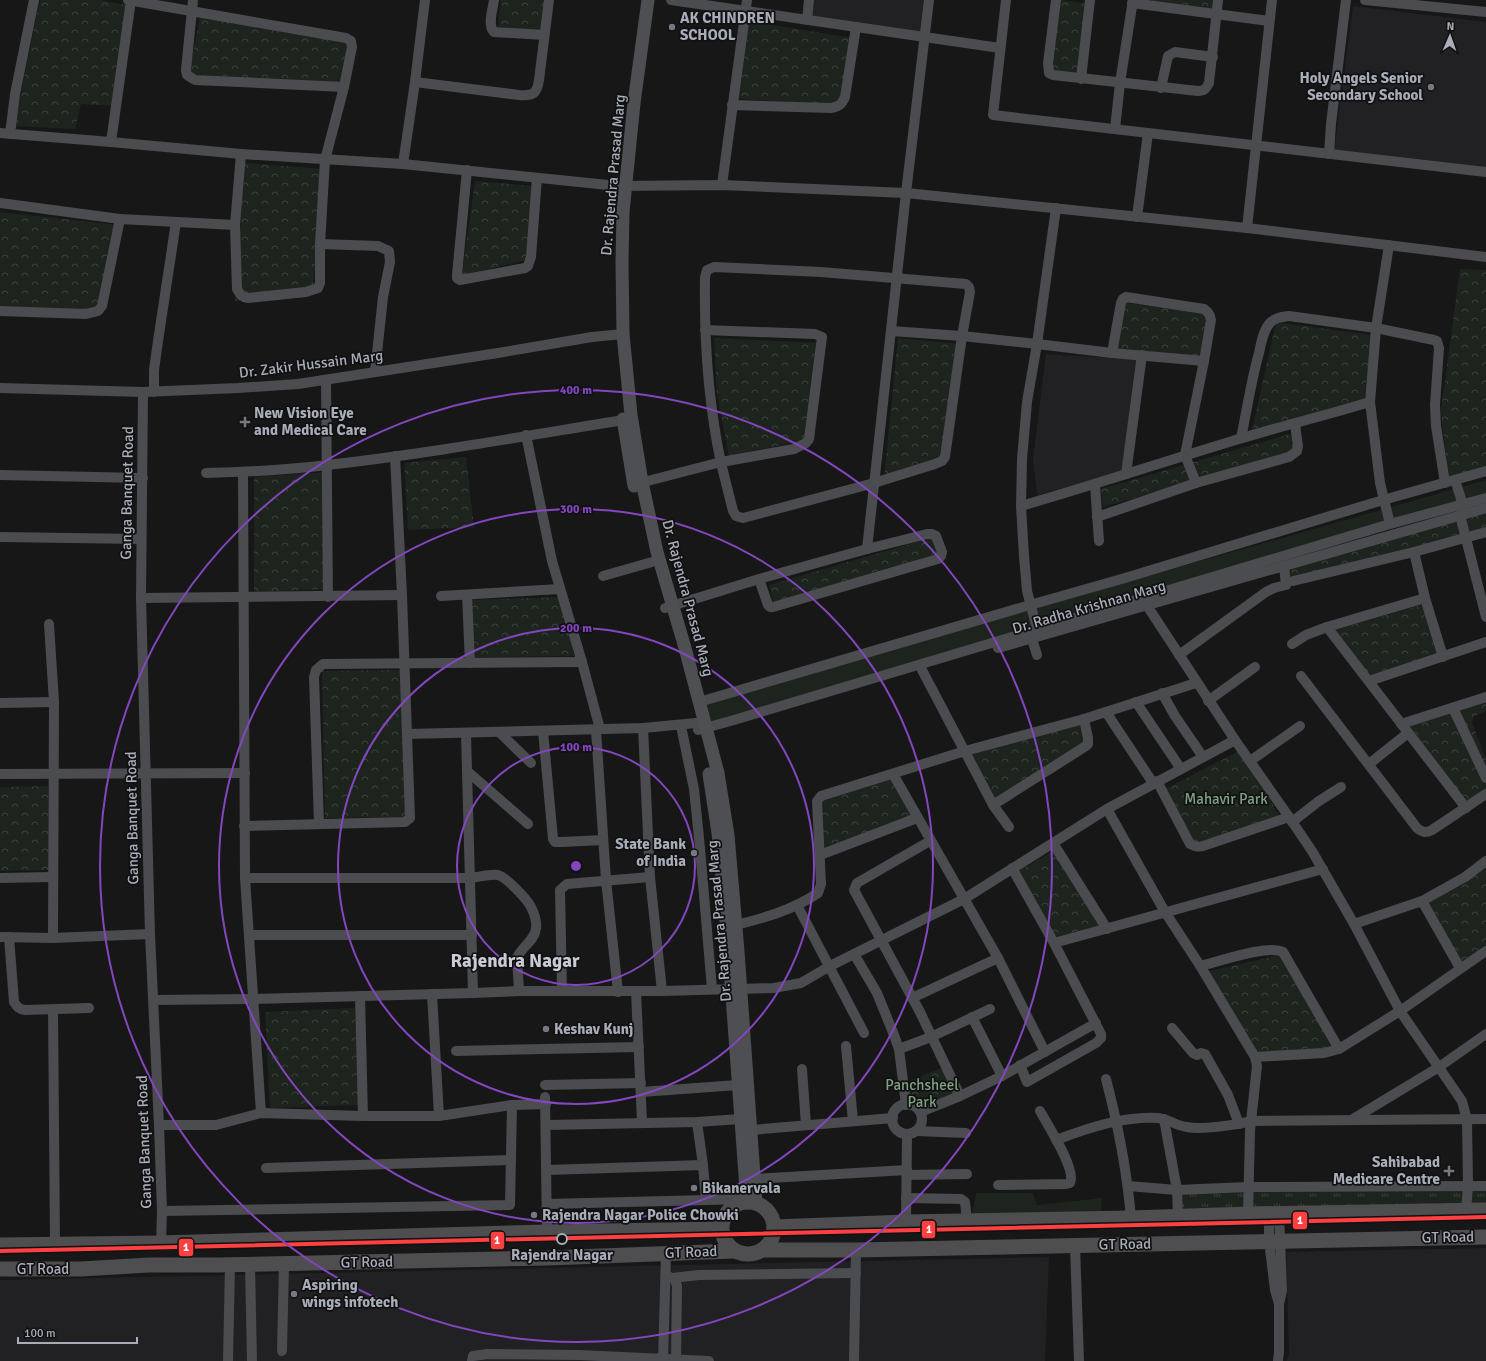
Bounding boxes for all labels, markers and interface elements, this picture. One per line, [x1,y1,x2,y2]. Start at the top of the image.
place label: AK CHINDREN SCHOOL [680,9,775,44]
north arrow [1430,16,1470,56]
text: N [1446,20,1454,33]
marker: AK CHINDREN SCHOOL [667,22,677,32]
place label: Holy Angels Senior Secondary School [1299,69,1423,104]
marker: Holy Angels Senior Secondary School [1426,82,1436,92]
street label: Dr. Rajendra Prasad Marg [597,94,629,256]
street label: Dr. Zakir Hussain Marg [238,346,384,382]
text: 400 m [560,383,592,398]
place label: New Vision Eye and Medical Care [254,404,367,439]
marker: New Vision Eye and Medical Care [239,416,251,428]
street label: Ganga Banquet Road [117,426,137,560]
text: 300 m [560,502,592,517]
street label: Dr. Rajendra Prasad Marg [658,518,718,679]
street label: Dr. Radha Krishnan Marg [1010,576,1168,638]
text: 200 m [560,621,592,636]
text: 100 m [560,740,592,755]
street label: Ganga Banquet Road [122,751,142,885]
park label: Mahavir Park [1184,790,1268,808]
place label: State Bank of India [615,835,686,870]
street label: Dr. Rajendra Prasad Marg [703,840,735,1002]
marker: State Bank of India [689,848,699,858]
centre of rings [569,859,583,873]
district label: Rajendra Nagar [451,949,580,973]
place label: Keshav Kunj [554,1020,633,1038]
marker: Keshav Kunj [541,1024,551,1034]
street label: Ganga Banquet Road [133,1075,155,1209]
park label: Panchsheel Park [885,1076,959,1111]
place label: Sahibabad Medicare Centre [1333,1153,1440,1188]
marker: Sahibabad Medicare Centre [1443,1165,1455,1177]
place label: Bikanervala [702,1179,781,1197]
marker: Bikanervala [689,1183,699,1193]
place label: Rajendra Nagar Police Chowki [542,1206,739,1224]
marker: Rajendra Nagar Police Chowki [529,1210,539,1220]
line badge: 1 [1292,1211,1308,1230]
text: 1 [1297,1214,1303,1227]
line badge: 1 [921,1220,936,1239]
text: 1 [926,1223,932,1236]
street label: GT Road [1422,1228,1474,1246]
line badge: 1 [490,1231,505,1250]
marker: Rajendra Nagar [556,1233,568,1245]
text: 1 [494,1234,500,1247]
street label: GT Road [1099,1235,1151,1253]
line badge: 1 [178,1238,194,1257]
text: 1 [183,1241,189,1254]
street label: GT Road [664,1242,718,1262]
place label: Rajendra Nagar [511,1246,613,1264]
street label: GT Road [341,1253,393,1271]
street label: GT Road [17,1260,69,1278]
place label: Aspiring wings infotech [302,1276,398,1311]
marker: Aspiring wings infotech [289,1289,299,1299]
scale bar [18,1319,137,1345]
text: 100 m [24,1326,56,1341]

